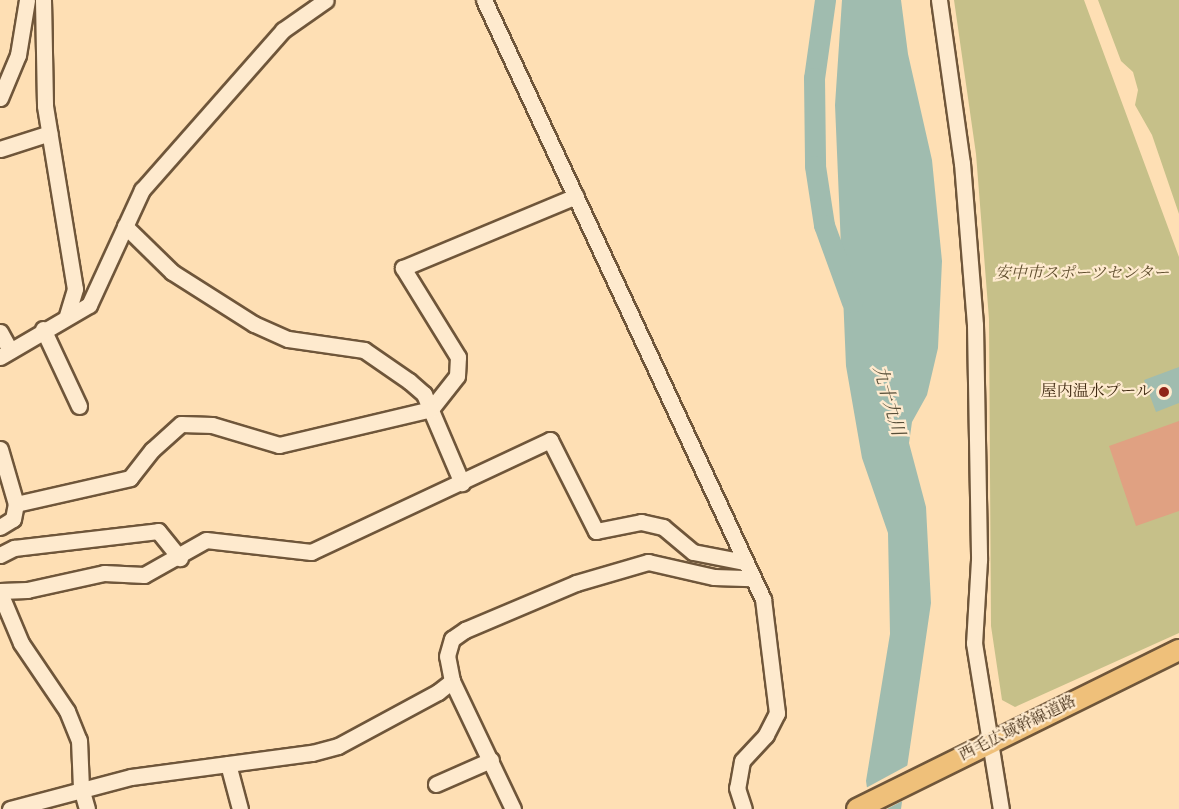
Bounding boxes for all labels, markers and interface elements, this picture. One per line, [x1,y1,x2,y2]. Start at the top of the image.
park label: 安中市スポーツセンター [994,264,1170,284]
water label: 九十九川 [867,363,907,439]
place label: 屋内温水プール [1040,382,1152,402]
marker: 屋内温水プール [1157,385,1171,399]
street label: 西毛広域幹線道路 [956,692,1080,766]

